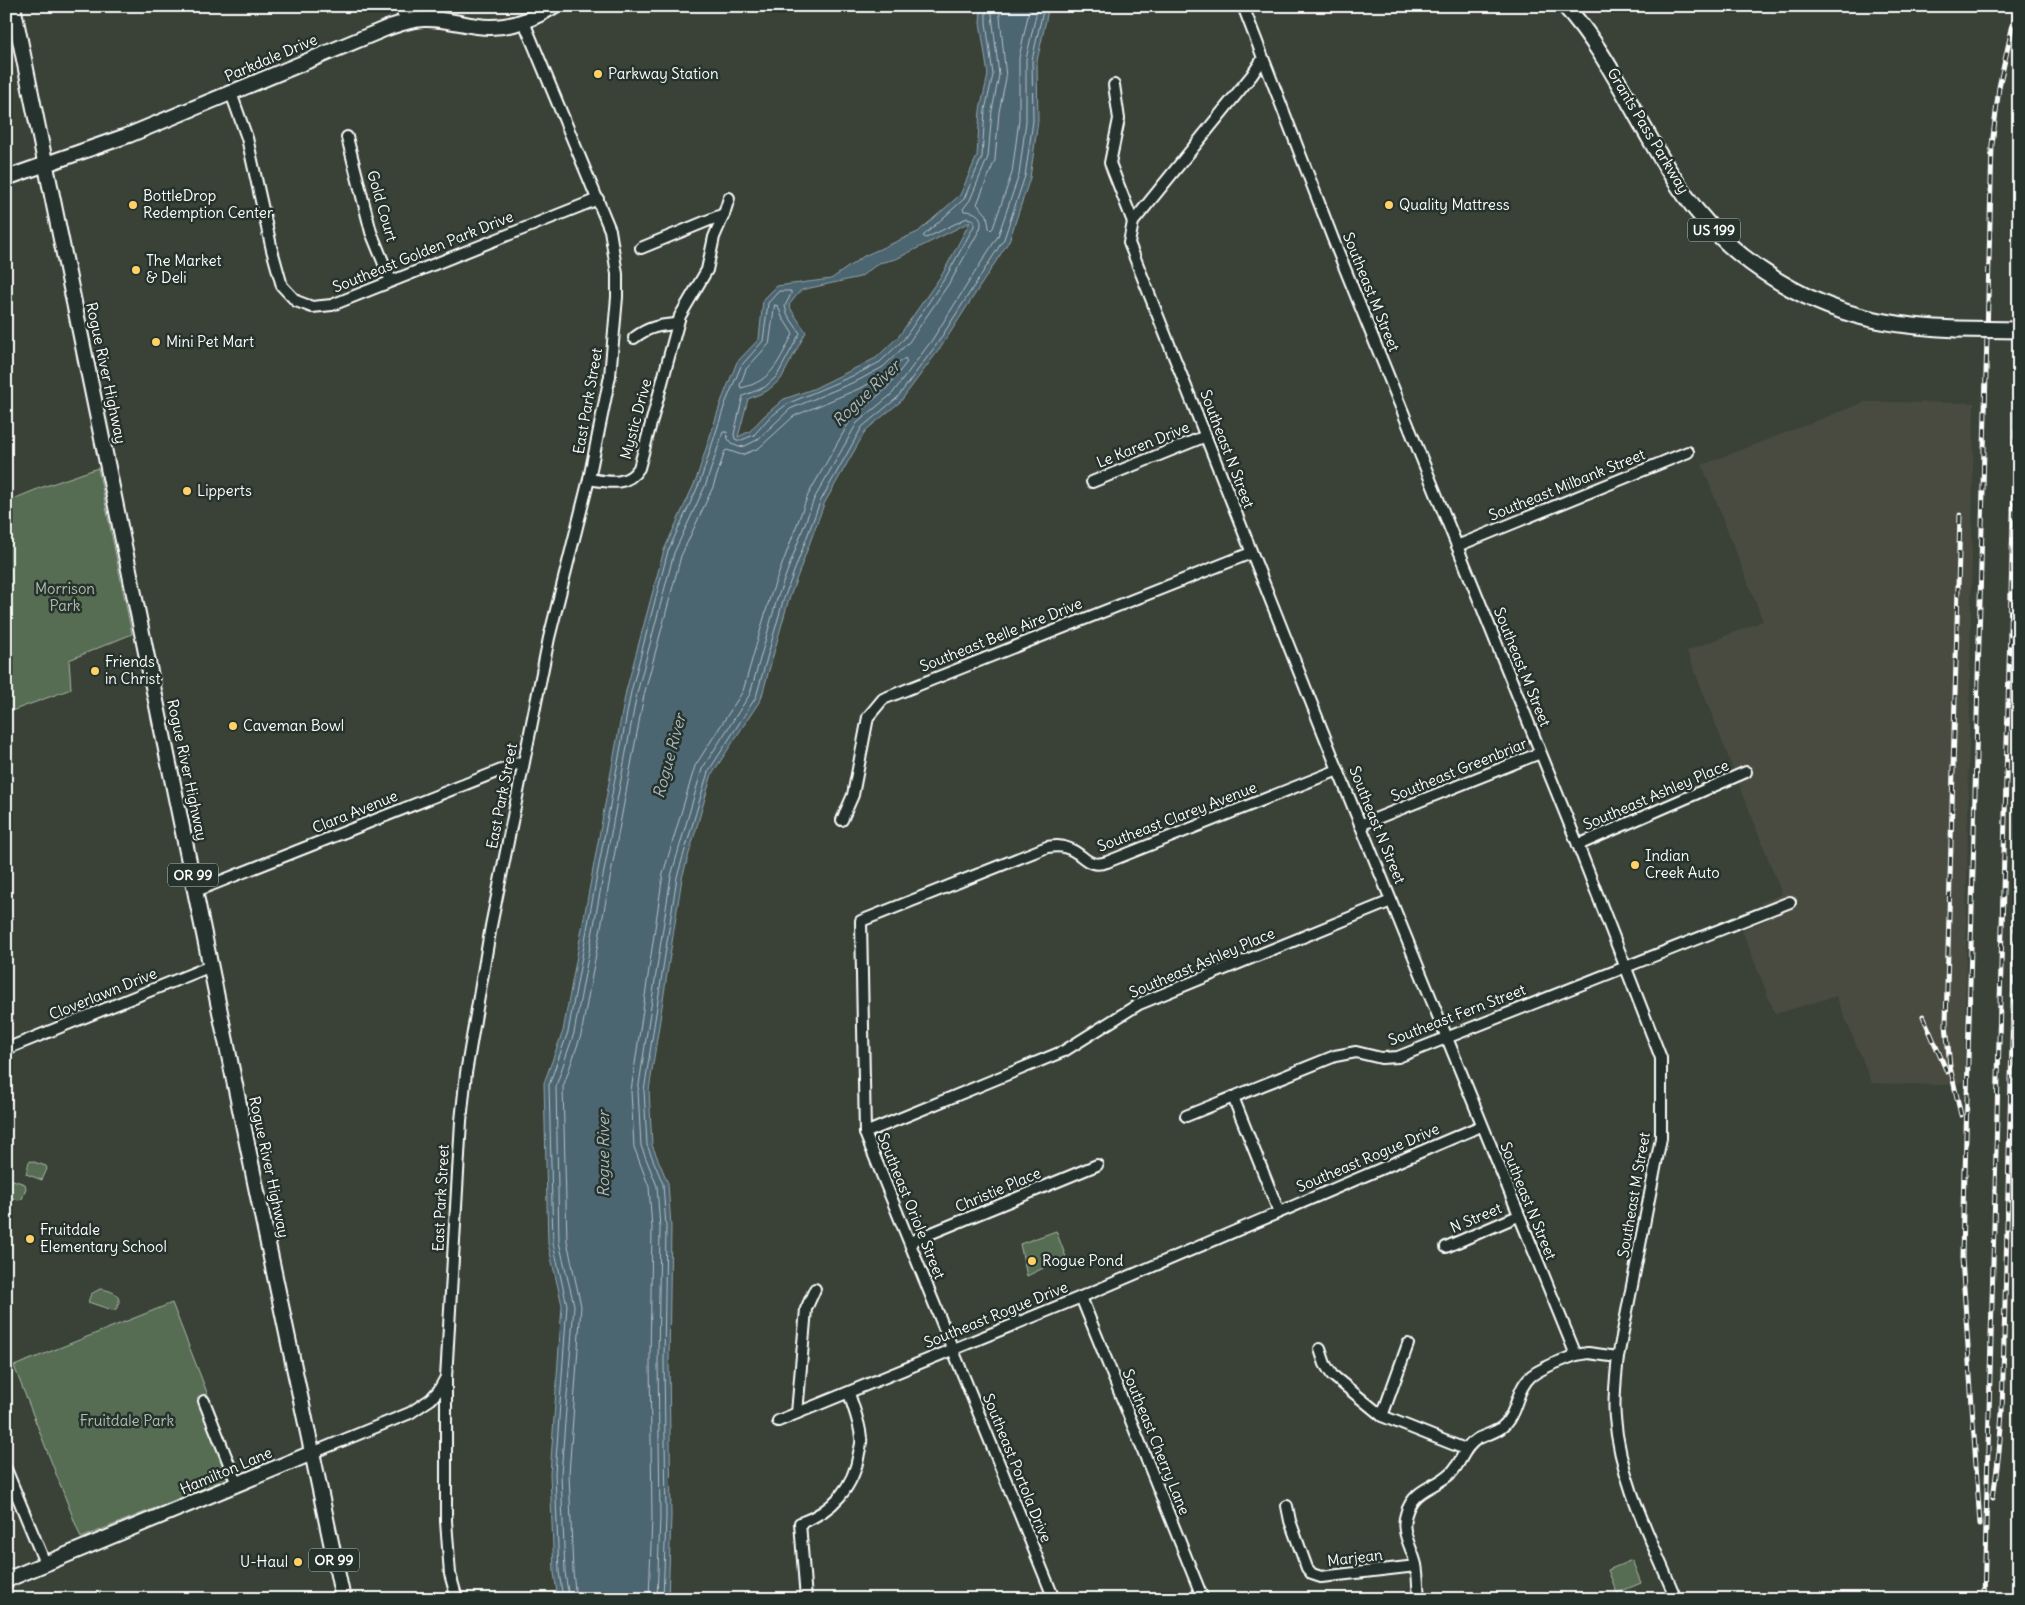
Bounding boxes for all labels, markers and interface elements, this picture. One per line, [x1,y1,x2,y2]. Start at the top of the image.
street label: Parkdale Drive [222,29,320,86]
place label: Parkway Station [608,64,719,83]
street label: Grants Pass Parkway [1603,64,1694,197]
marker: Parkway Station [592,68,604,80]
street label: Gold Court [363,168,402,244]
place label: BottleDrop Redemption Center [143,186,273,222]
place label: Quality Mattress [1399,195,1510,214]
marker: BottleDrop Redemption Center [127,199,139,211]
marker: Quality Mattress [1383,199,1395,211]
street label: Southeast Golden Park Drive [330,207,516,297]
road number: US 199 [1688,218,1740,242]
street label: Southeast M Street [1339,229,1404,354]
place label: The Market & Deli [146,251,222,287]
marker: The Market & Deli [130,264,142,276]
street label: Rogue River Highway [82,300,131,445]
place label: Mini Pet Mart [166,332,254,351]
marker: Mini Pet Mart [150,336,162,348]
street label: East Park Street [569,346,606,455]
water label: Rogue River [828,354,906,430]
street label: Mystic Drive [616,377,655,461]
street label: Southeast N Street [1196,387,1259,511]
street label: Le Karen Drive [1094,417,1192,472]
street label: Southeast Milbank Street [1486,444,1648,525]
place label: Lipperts [197,481,252,500]
marker: Lipperts [181,485,193,497]
park label: Morrison Park [35,579,95,615]
street label: Southeast Belle Aire Drive [917,593,1085,676]
street label: Southeast M Street [1490,604,1555,729]
place label: Friends in Christ [105,652,161,688]
marker: Friends in Christ [89,665,101,677]
street label: Rogue River Highway [163,697,212,842]
water label: Rogue River [648,709,690,800]
place label: Caveman Bowl [243,716,344,735]
marker: Caveman Bowl [227,720,239,732]
street label: Southeast Greenbriar [1388,734,1530,806]
street label: East Park Street [482,741,521,850]
street label: Southeast Ashley Place [1580,755,1731,834]
street label: Southeast N Street [1345,763,1410,886]
street label: Southeast Clarey Avenue [1094,777,1259,856]
street label: Clara Avenue [309,786,400,837]
place label: Indian Creek Auto [1645,846,1720,882]
marker: Indian Creek Auto [1629,859,1641,871]
road number: OR 99 [168,864,218,886]
street label: Southeast Ashley Place [1126,923,1277,1002]
street label: Cloverlawn Drive [46,963,159,1024]
street label: Southeast Fern Street [1385,980,1528,1049]
street label: Rogue River Highway [245,1094,294,1239]
water label: Rogue River [593,1108,613,1197]
street label: Southeast Rogue Drive [1293,1119,1442,1196]
street label: Southeast Oriole Street [873,1130,949,1282]
street label: Southeast M Street [1613,1131,1654,1259]
street label: Southeast N Street [1496,1139,1561,1262]
street label: East Park Street [428,1144,453,1252]
street label: Christie Place [952,1163,1044,1216]
street label: N Street [1447,1198,1504,1237]
place label: Fruitdale Elementary School [40,1220,167,1256]
marker: Fruitdale Elementary School [24,1233,36,1245]
place label: Rogue Pond [1042,1251,1123,1270]
marker: Rogue Pond [1026,1255,1038,1267]
street label: Southeast Rogue Drive [921,1277,1070,1352]
street label: Southeast Cherry Lane [1118,1366,1194,1518]
street label: Southeast Portola Drive [979,1391,1056,1545]
park label: Fruitdale Park [80,1411,175,1430]
street label: Hamilton Lane [177,1443,275,1498]
street label: Marjean [1326,1545,1384,1570]
road number: OR 99 [309,1548,359,1572]
place label: U-Haul [240,1552,288,1571]
marker: U-Haul [292,1556,304,1568]

